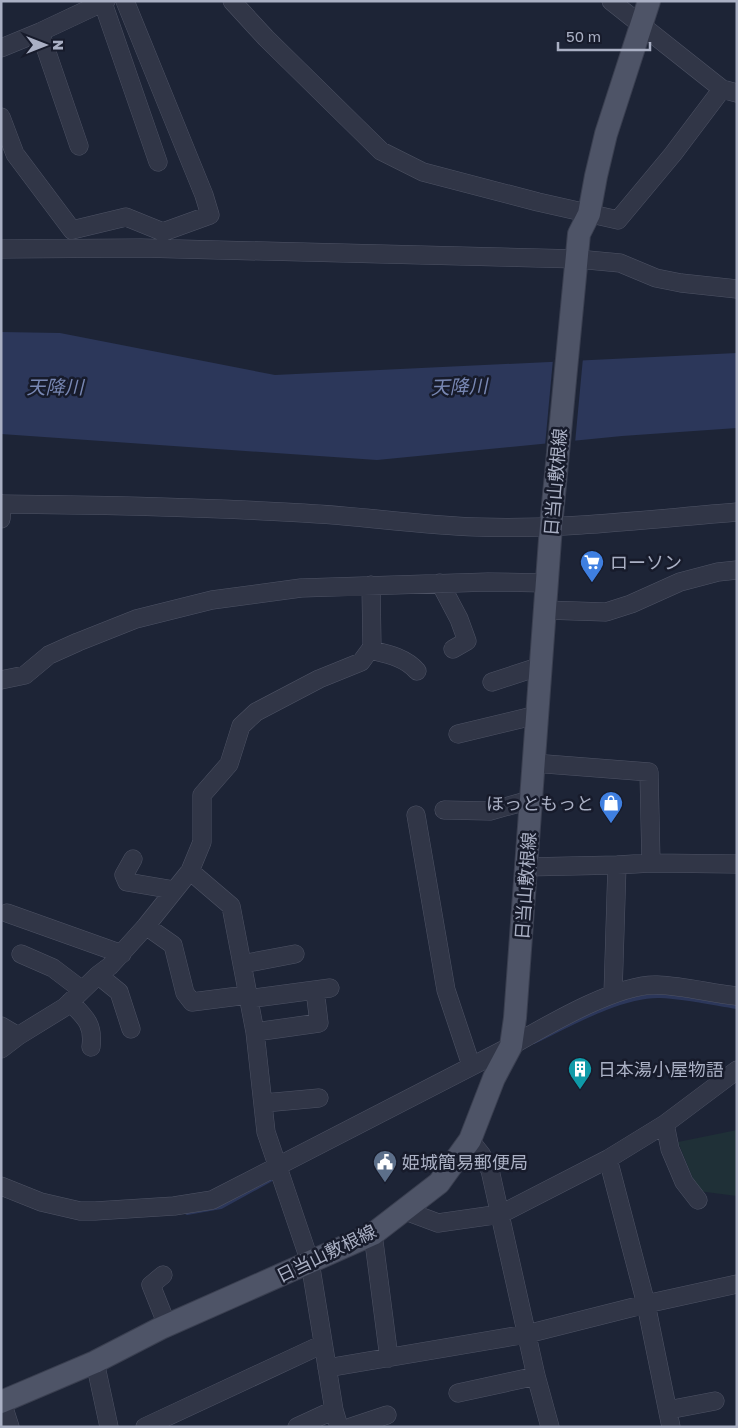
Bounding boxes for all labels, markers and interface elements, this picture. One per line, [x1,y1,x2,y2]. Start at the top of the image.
north arrow [20,20,70,70]
scale bar [558,20,650,52]
text: 50 m [566,27,601,45]
text: N [50,40,67,50]
water label: 天降川 [430,373,490,398]
water label: 天降川 [26,375,85,398]
street label: 日当山敷根線 [539,427,571,537]
supermarket icon: ローソン [579,549,605,583]
place label: ローソン [610,551,682,573]
shop icon: ほっともっと [598,790,624,824]
place label: ほっともっと [486,792,594,814]
street label: 日当山敷根線 [510,831,540,941]
building icon: 日本湯小屋物語 [567,1056,593,1090]
place label: 日本湯小屋物語 [598,1058,724,1080]
public building icon: 姫城簡易郵便局 [372,1149,398,1183]
place label: 姫城簡易郵便局 [402,1151,528,1173]
street label: 日当山敷根線 [273,1219,379,1287]

